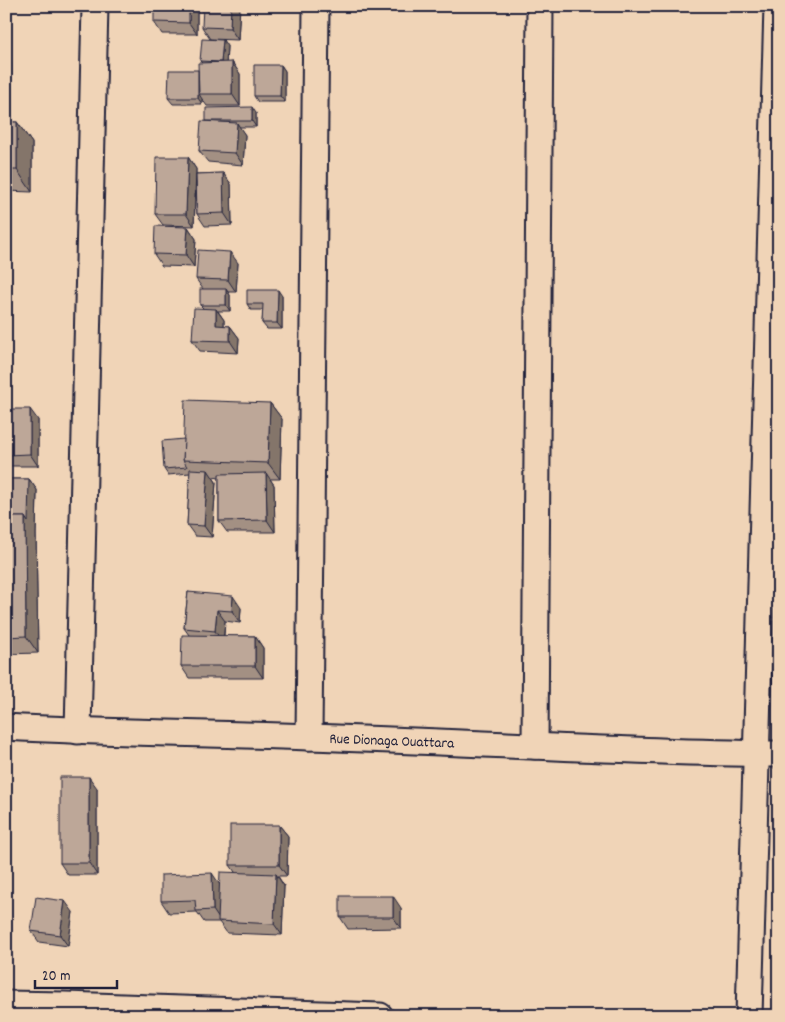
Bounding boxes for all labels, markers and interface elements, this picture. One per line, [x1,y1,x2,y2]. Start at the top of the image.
street label: Rue Dionaga Ouattara [329,729,456,756]
scale bar [35,957,118,989]
text: 20 m [42,966,70,988]

